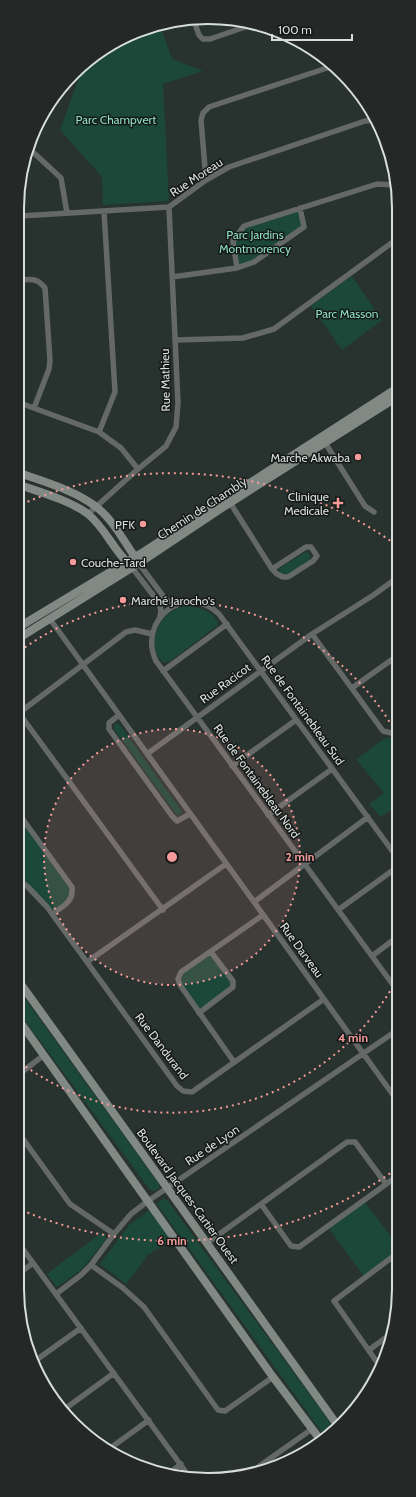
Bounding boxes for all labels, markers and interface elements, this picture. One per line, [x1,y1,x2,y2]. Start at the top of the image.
scale bar [272,16,352,42]
text: 100 m [278,22,312,37]
park label: Parc Champvert [76,112,156,127]
street label: Rue Moreau [167,154,225,200]
park label: Parc Jardins Montmorency [219,227,291,256]
park label: Parc Masson [316,306,379,321]
street label: Rue Mathieu [157,348,173,412]
place label: Marche Akwaba [271,450,350,465]
marker: Marche Akwaba [353,452,363,462]
street label: Chemin de Chambly [154,473,250,543]
place label: Clinique Medicale [284,489,329,518]
marker: Clinique Medicale [332,497,344,509]
place label: PFK [115,517,135,532]
marker: PFK [138,519,148,529]
place label: Couche-Tard [81,555,146,570]
marker: Couche-Tard [68,557,78,567]
place label: Marché Jarocho's [131,593,215,608]
marker: Marché Jarocho's [118,595,128,605]
street label: Rue de Fontainebleau Sud [258,652,348,768]
street label: Rue Racicot [197,660,253,706]
street label: Rue de Fontainebleau Nord [211,721,303,841]
text: 2 min [286,849,314,864]
centre of rings [165,850,179,864]
street label: Rue Darveau [277,920,327,980]
street label: Rue Dandurand [132,1010,192,1082]
text: 4 min [338,1030,368,1045]
street label: Rue de Lyon [182,1121,242,1169]
street label: Boulevard Jacques-Cartier Ouest [134,1125,242,1267]
text: 6 min [157,1233,187,1248]

